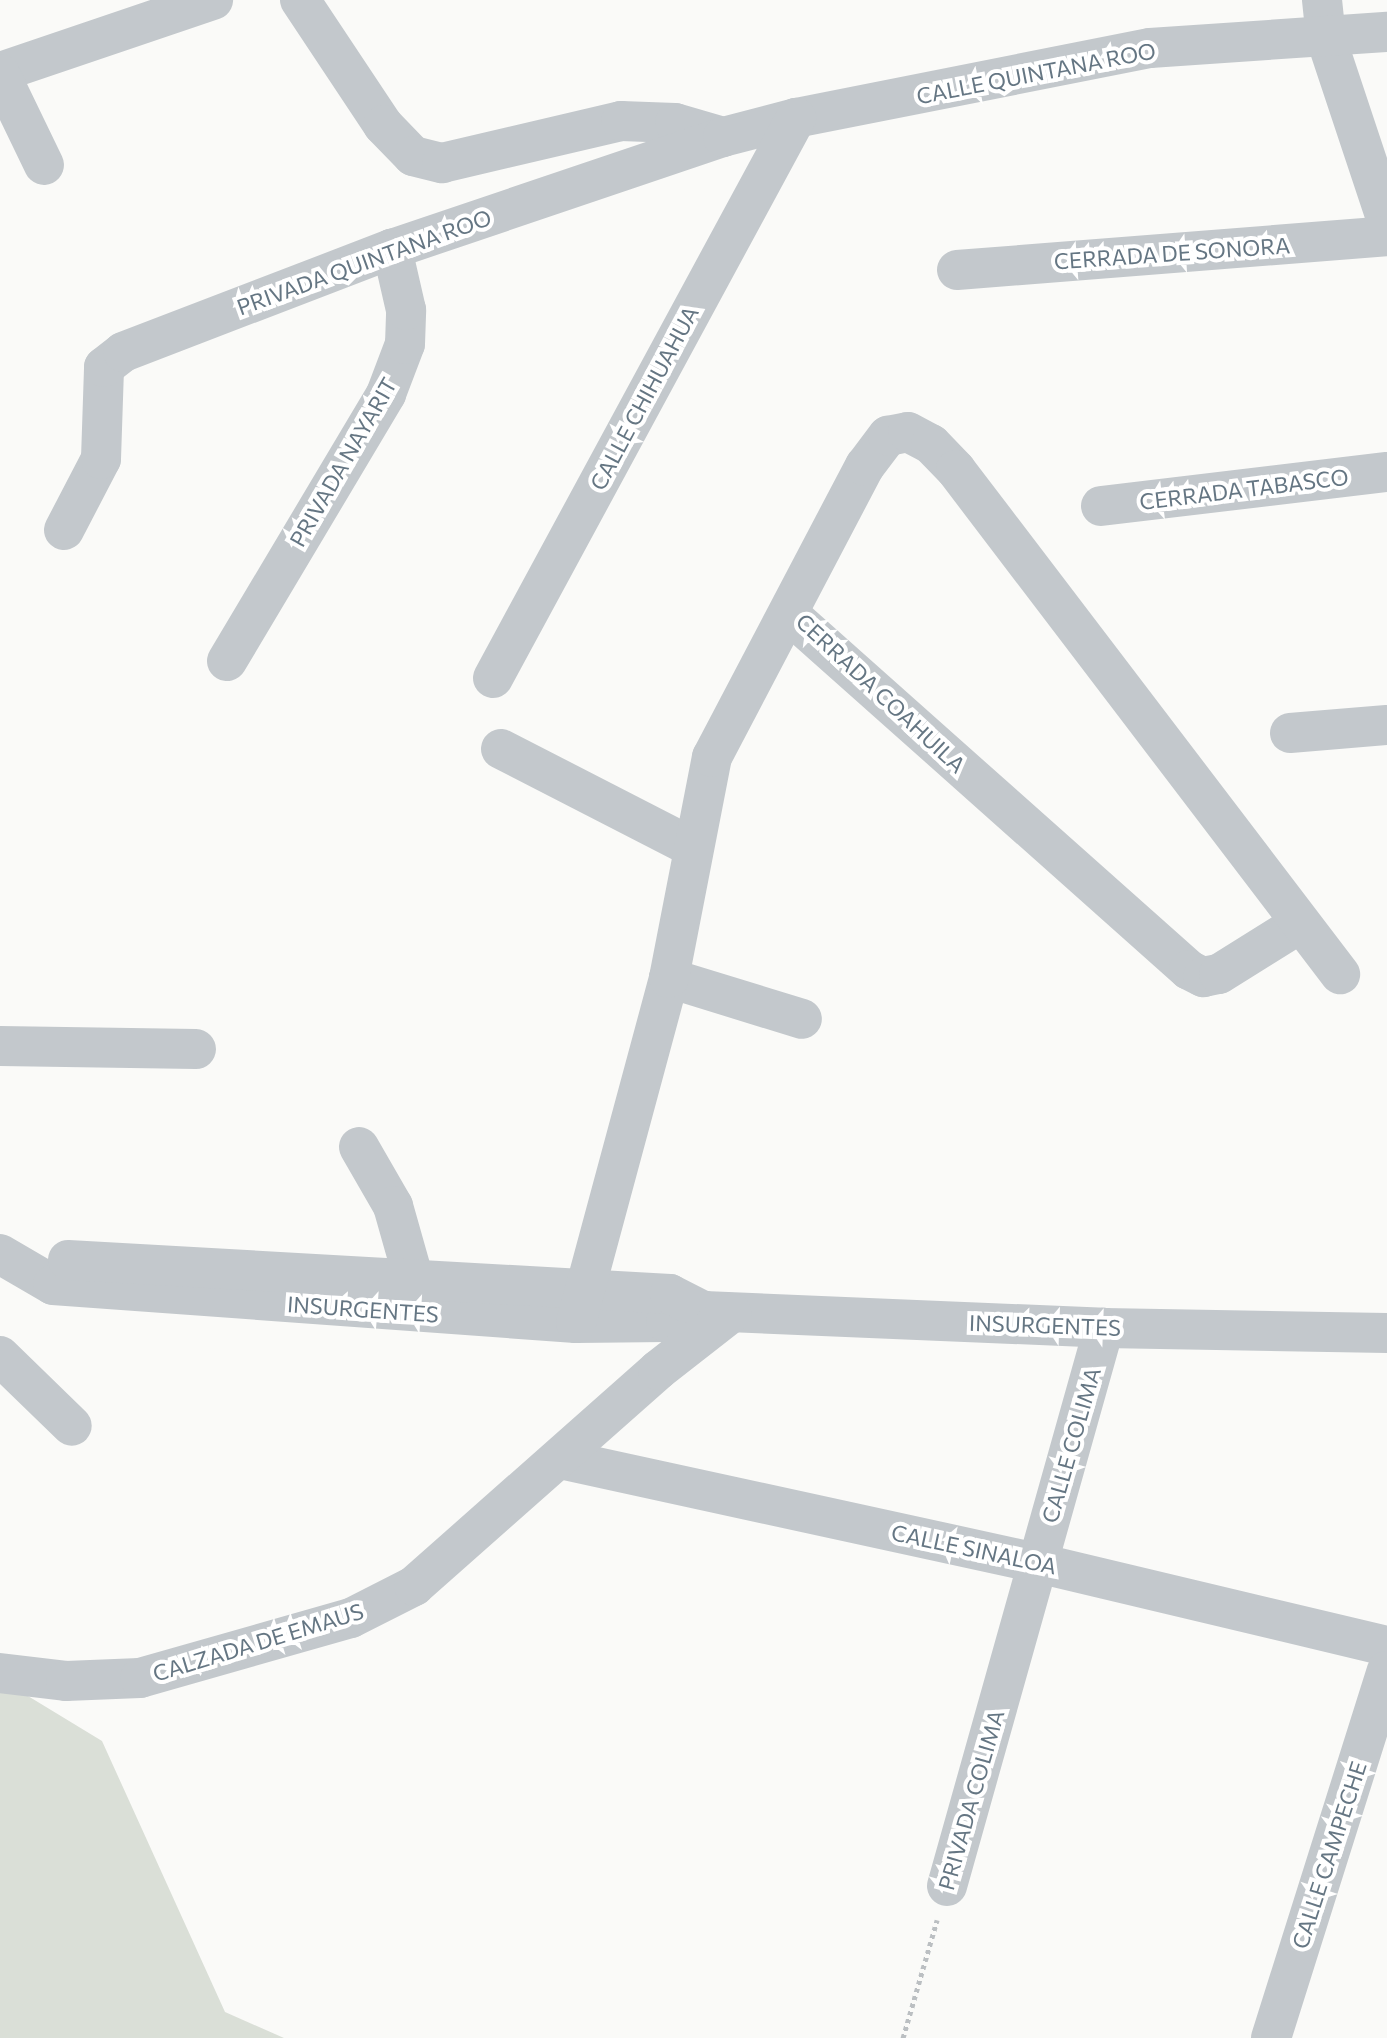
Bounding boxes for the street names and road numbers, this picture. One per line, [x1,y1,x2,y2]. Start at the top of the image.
street label: CALLE QUINTANA ROO [914,37,1158,109]
street label: PRIVADA QUINTANA ROO [233,204,495,320]
street label: CERRADA DE SONORA [1053,232,1291,274]
street label: CALLE CHIHUAHUA [584,301,704,495]
street label: PRIVADA NAYARIT [284,373,402,551]
street label: CERRADA TABASCO [1138,463,1350,515]
street label: CERRADA COAHUILA [791,608,971,778]
street label: INSURGENTES [286,1291,440,1327]
street label: INSURGENTES [969,1309,1121,1341]
street label: CALLE COLIMA [1036,1364,1106,1526]
street label: CALLE SINALOA [889,1519,1059,1579]
street label: CALZADA DE EMAUS [150,1597,366,1687]
street label: PRIVADA COLIMA [933,1707,1009,1893]
street label: CALLE CAMPECHE [1286,1758,1372,1952]

